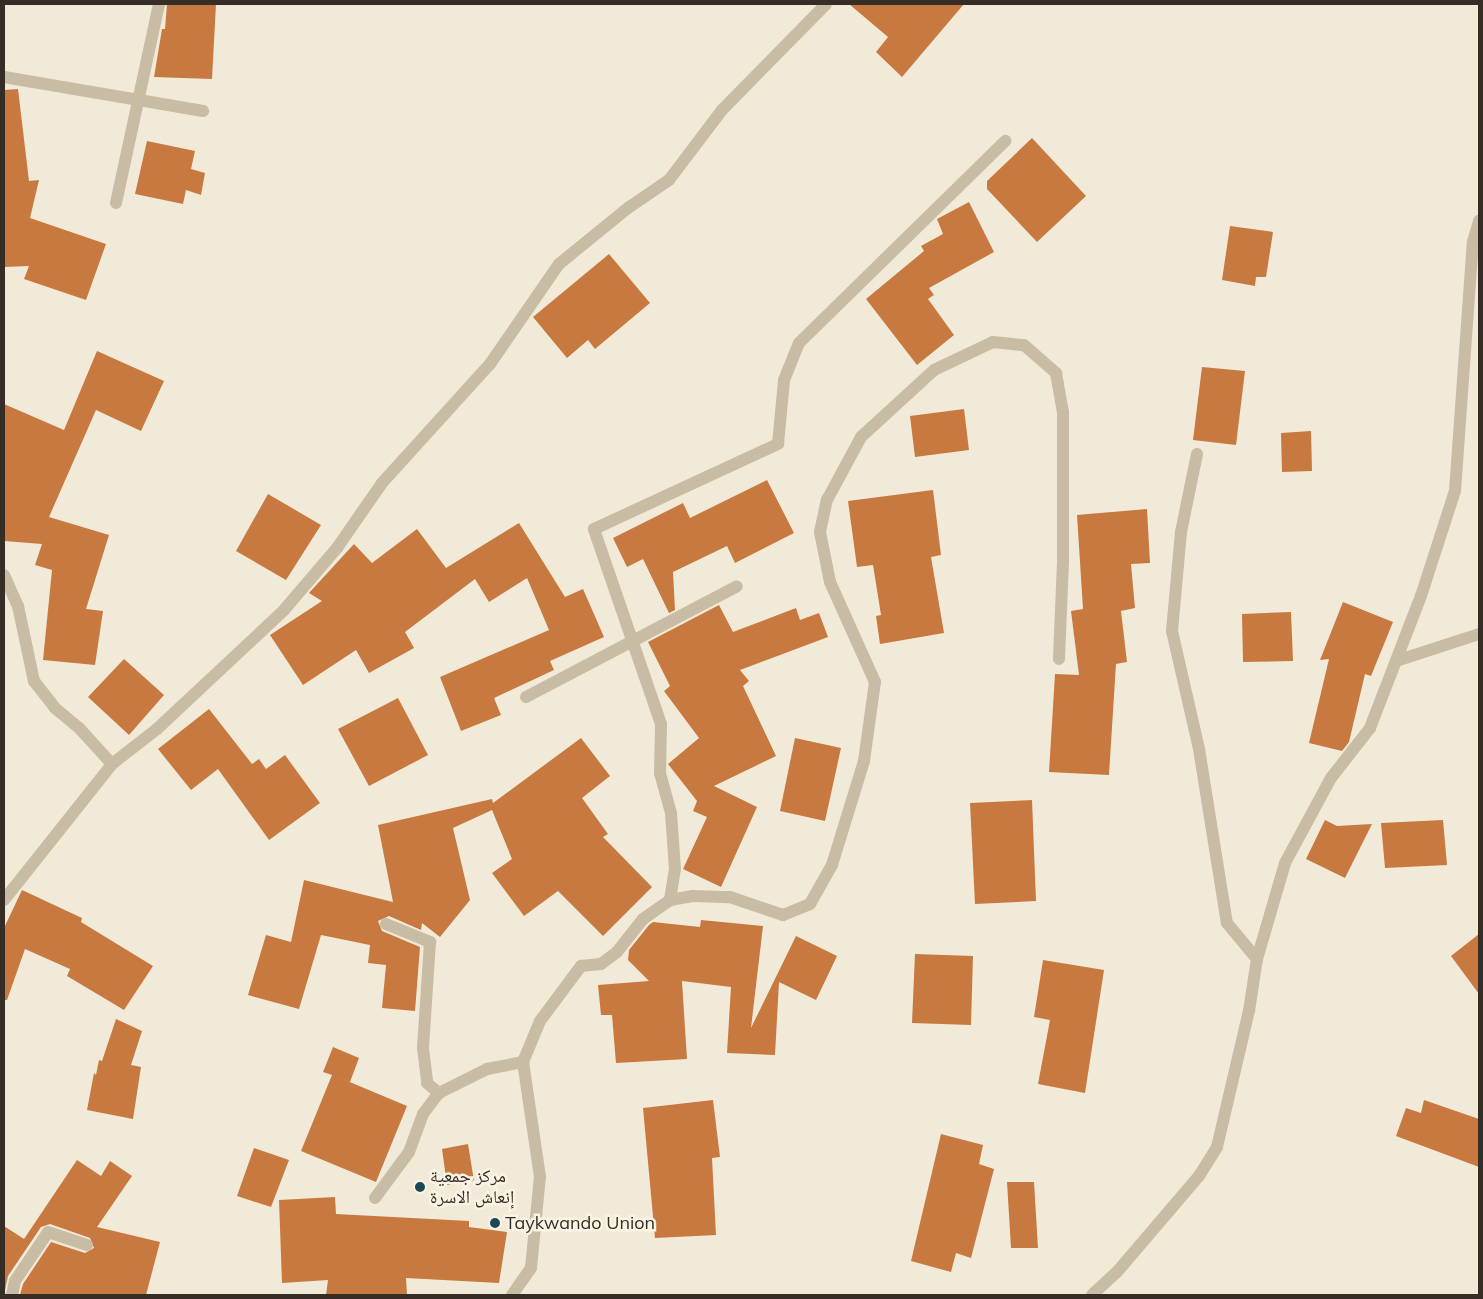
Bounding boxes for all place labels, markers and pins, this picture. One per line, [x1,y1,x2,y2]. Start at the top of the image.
place label: مركز جمعية إنعاش الاسرة [430,1166,514,1208]
marker: مركز جمعية إنعاش الاسرة [414,1181,426,1193]
place label: Taykwando Union [505,1212,655,1234]
marker: Taykwando Union [489,1217,501,1229]

